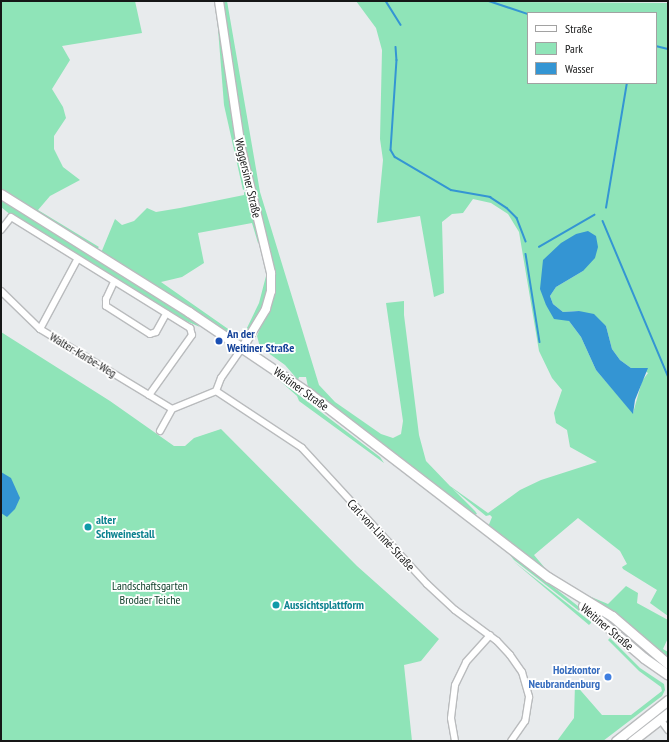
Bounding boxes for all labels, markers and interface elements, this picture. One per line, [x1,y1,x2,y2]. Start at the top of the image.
legend [527,12,657,84]
text: Straße [565,21,592,36]
text: Park [565,41,583,56]
text: Wasser [565,61,594,76]
street label: Woggersiner Straße [232,137,264,219]
place label: An der Weitiner Straße [227,327,294,355]
street label: Walter-Karbe-Weg [47,329,119,381]
marker: An der Weitiner Straße [214,336,224,346]
street label: Weitiner Straße [271,364,331,414]
street label: Carl-von-Linné-Straße [344,496,418,574]
place label: alter Schweinestall [96,513,155,541]
marker: alter Schweinestall [83,522,93,532]
park label: Landschaftsgarten Brodaer Teiche [112,579,188,607]
place label: Aussichtsplattform [284,598,364,612]
marker: Aussichtsplattform [271,600,281,610]
street label: Weitiner Straße [578,601,636,653]
place label: Holzkontor Neubrandenburg [528,663,600,691]
marker: Holzkontor Neubrandenburg [603,672,613,682]

